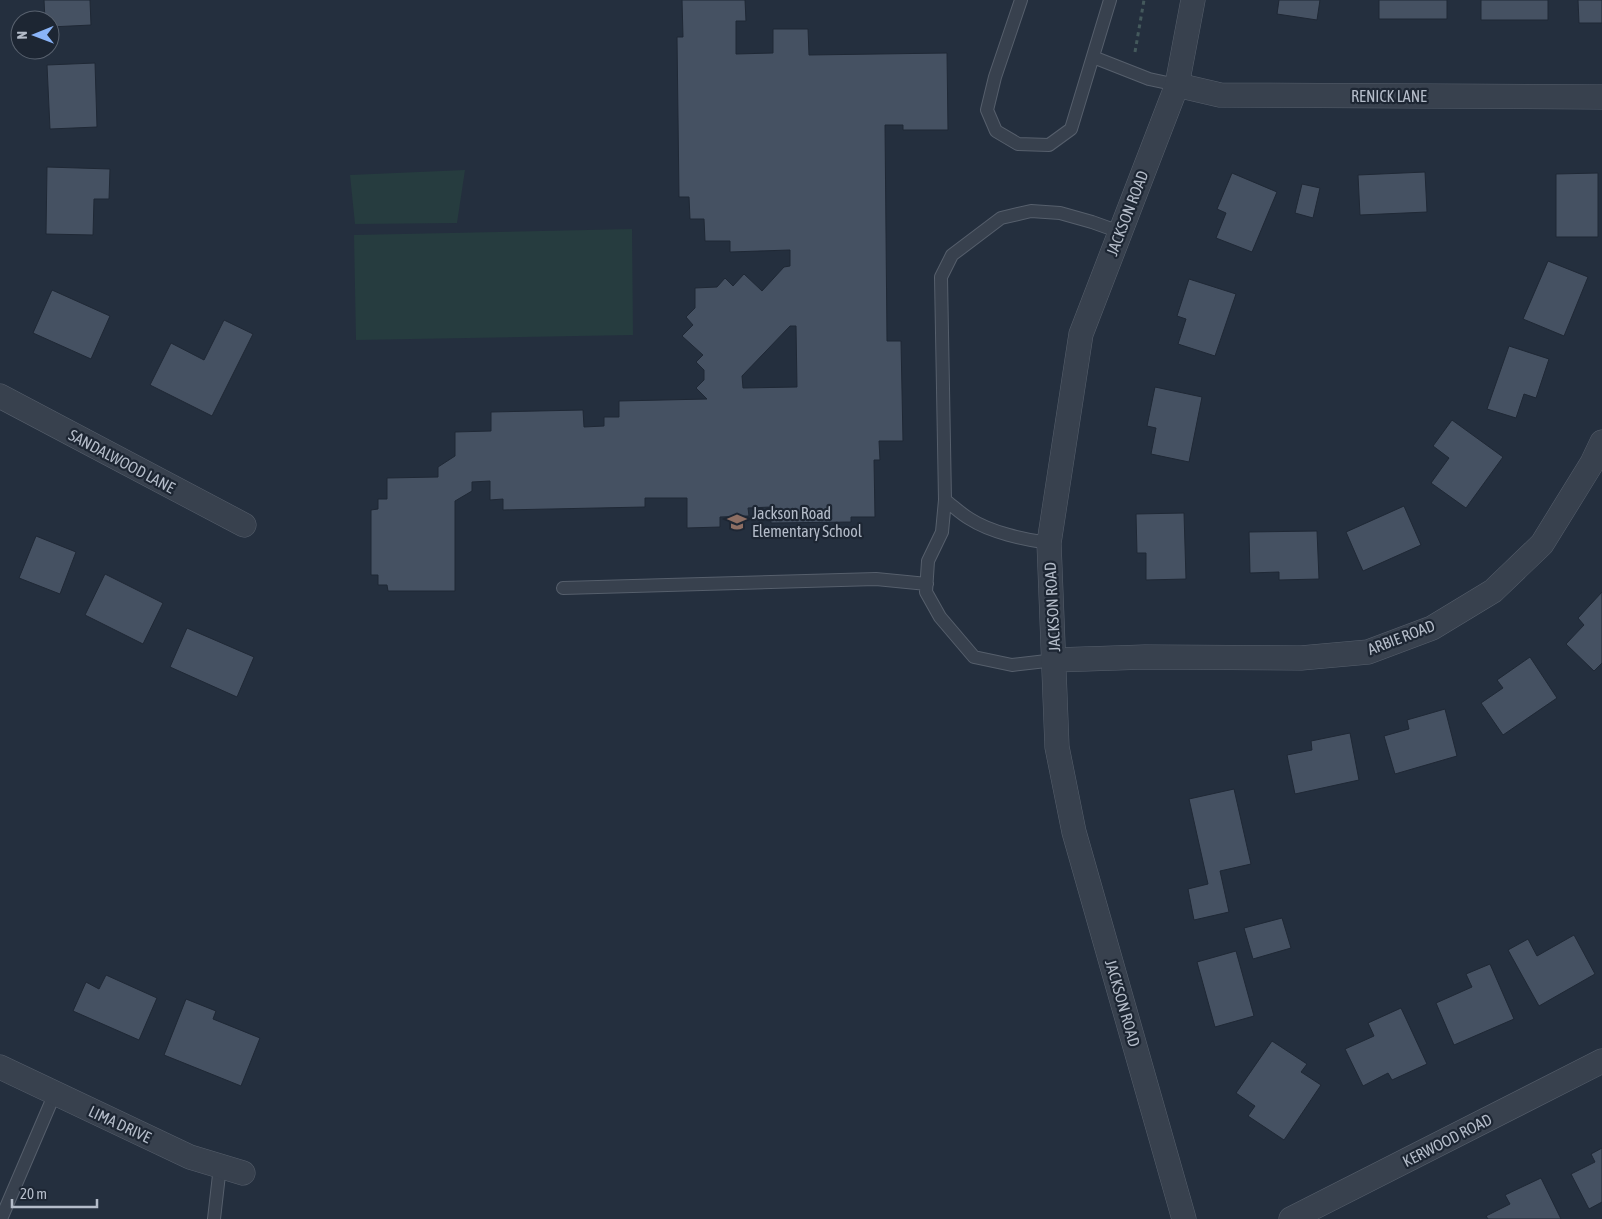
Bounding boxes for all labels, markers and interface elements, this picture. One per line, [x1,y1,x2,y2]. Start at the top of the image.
north arrow [10,10,60,60]
text: N [14,31,30,39]
street label: RENICK LANE [1351,87,1427,105]
street label: JACKSON ROAD [1103,168,1151,258]
street label: SANDALWOOD LANE [66,425,178,497]
place label: Jackson Road Elementary School [752,504,863,541]
school or university icon: Jackson Road Elementary School [726,511,748,533]
street label: JACKSON ROAD [1041,562,1063,652]
street label: ARBIE ROAD [1365,616,1437,658]
street label: JACKSON ROAD [1102,957,1144,1049]
street label: LIMA DRIVE [86,1102,154,1146]
street label: KERWOOD ROAD [1399,1110,1495,1170]
scale bar [12,1176,98,1208]
text: 20 m [20,1185,47,1202]

